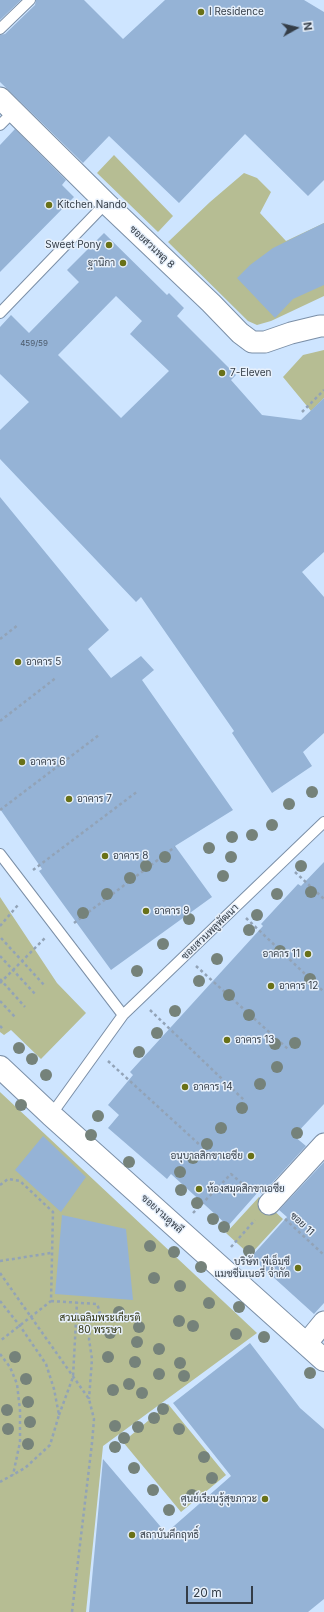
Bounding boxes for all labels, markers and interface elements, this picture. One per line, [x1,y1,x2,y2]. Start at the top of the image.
place label: I Residence [209,6,264,18]
marker: I Residence [196,7,206,17]
north arrow [276,8,316,48]
text: N [300,21,315,31]
place label: Kitchen Nando [57,199,127,211]
marker: Kitchen Nando [44,200,54,210]
street label: ซอยสวนพลู 8 [127,223,177,271]
place label: Sweet Pony [45,239,101,251]
marker: Sweet Pony [104,240,114,250]
place label: ฐานิกา [88,257,115,269]
marker: ฐานิกา [118,258,128,268]
house number: 459/59 [20,339,48,349]
place label: 7-Eleven [230,367,271,379]
marker: 7-Eleven [217,368,227,378]
place label: อาคาร 5 [26,656,61,668]
marker: อาคาร 5 [13,657,23,667]
place label: อาคาร 6 [30,756,65,768]
marker: อาคาร 6 [17,757,27,767]
place label: อาคาร 7 [77,793,112,805]
marker: อาคาร 7 [64,794,74,804]
place label: อาคาร 8 [113,850,148,862]
marker: อาคาร 8 [100,851,110,861]
street label: ซอยสวนพลูพัฒนา [179,902,241,962]
place label: อาคาร 9 [154,905,189,917]
marker: อาคาร 9 [141,906,151,916]
place label: อาคาร 11 [263,948,300,960]
marker: อาคาร 11 [303,949,313,959]
place label: อาคาร 12 [279,980,318,992]
marker: อาคาร 12 [266,981,276,991]
place label: อาคาร 13 [235,1034,274,1046]
marker: อาคาร 13 [222,1035,232,1045]
place label: อาคาร 14 [193,1081,233,1093]
marker: อาคาร 14 [180,1082,190,1092]
place label: อนุบาลสิกขาเอซีย [170,1150,243,1162]
marker: อนุบาลสิกขาเอซีย [246,1151,256,1161]
place label: ห้องสมุดสิกขาเอซีย [207,1183,285,1195]
marker: ห้องสมุดสิกขาเอซีย [194,1184,204,1194]
street label: ซอยงามดูพลี [139,1192,185,1236]
street label: ซอย 11 [287,1210,317,1238]
place label: บริษัท พีเอ็มซี แมชชีนเนอรี่ จำกัด [214,1256,290,1280]
marker: บริษัท พีเอ็มซี แมชชีนเนอรี่ จำกัด [293,1263,303,1273]
park label: สวนเฉลิมพระเกียรติ 80 พรรษา [60,1312,140,1336]
place label: ศูนย์เรียนรู้สุขภาวะ [181,1493,257,1505]
marker: ศูนย์เรียนรู้สุขภาวะ [260,1494,270,1504]
place label: สถาบันคึกฤทธิ์ [140,1529,199,1541]
marker: สถาบันคึกฤทธิ์ [127,1530,137,1540]
scale bar [188,1578,255,1604]
text: 20 m [193,1585,222,1600]

